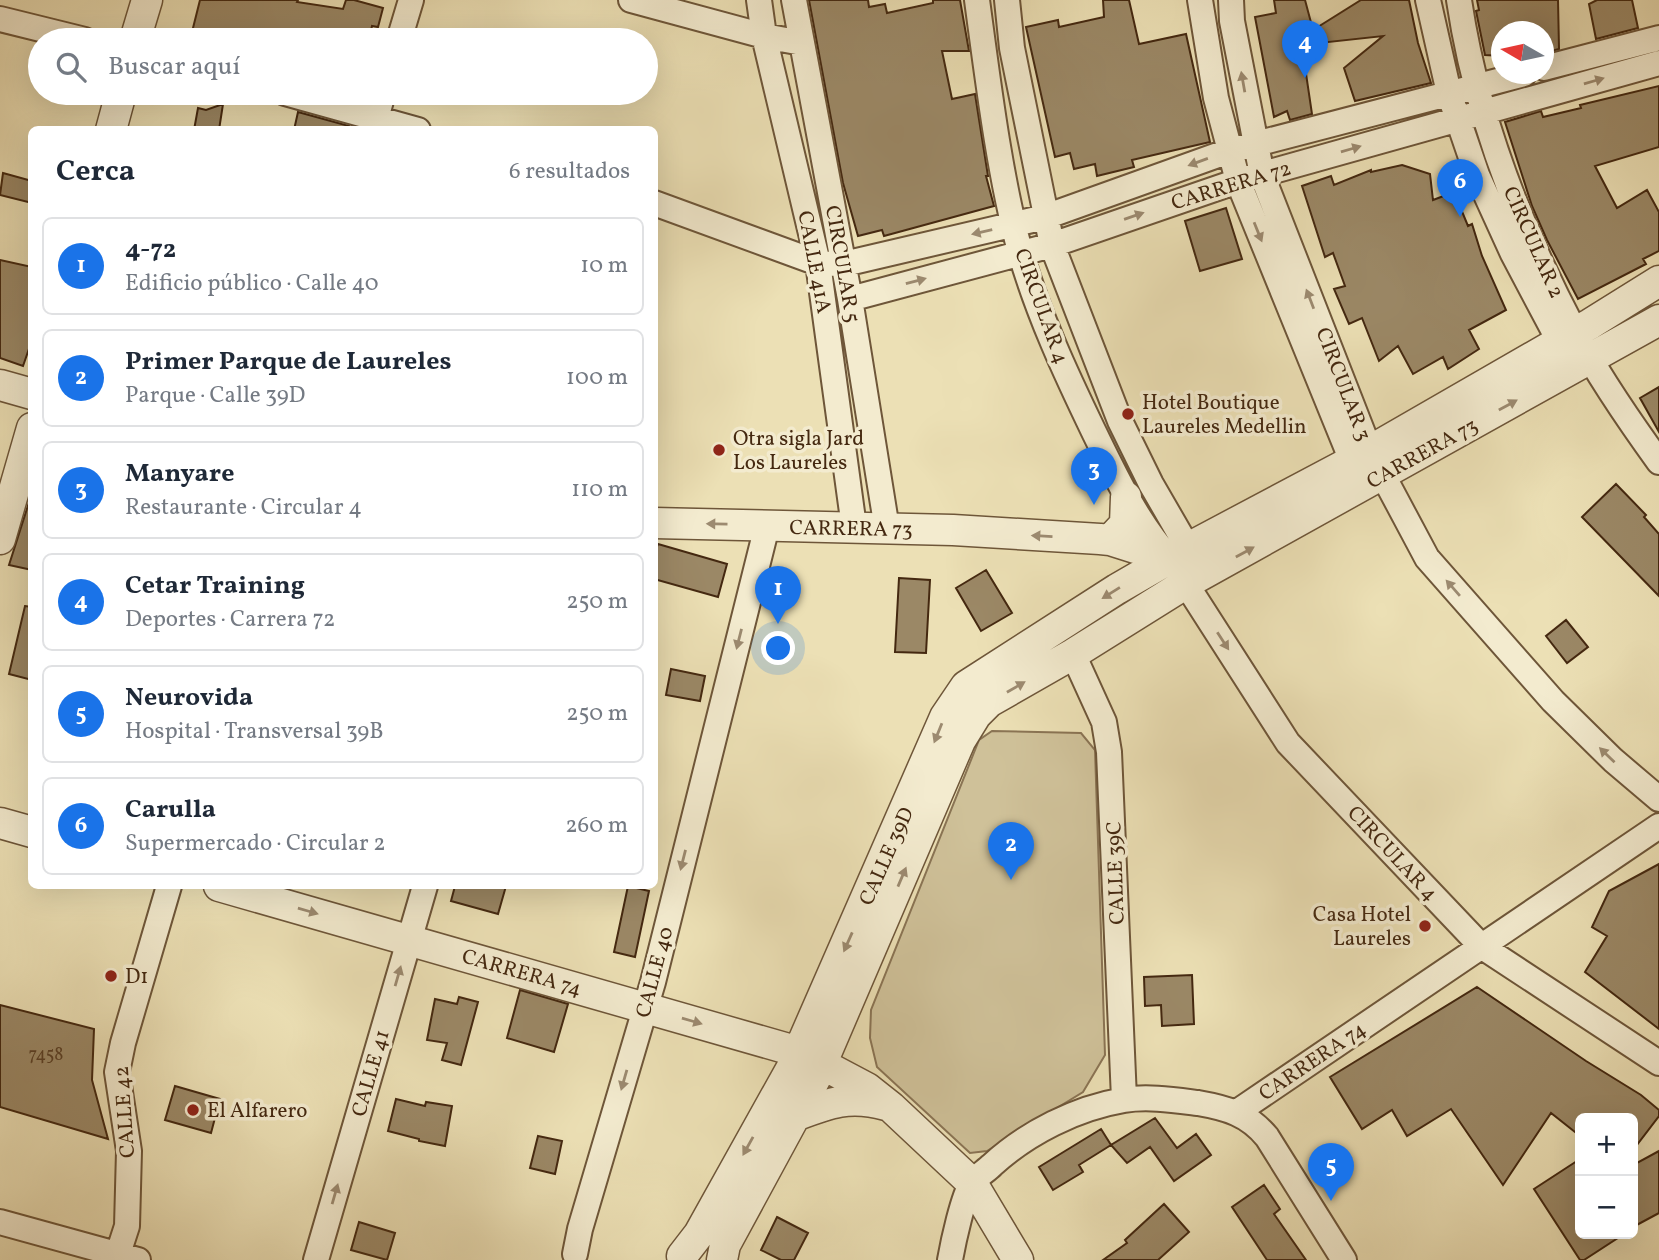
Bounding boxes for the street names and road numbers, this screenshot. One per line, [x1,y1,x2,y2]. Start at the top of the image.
street label: CARRERA 72 [1168,154,1295,218]
street label: CIRCULAR 2 [1495,182,1570,303]
street label: CIRCULAR 5 [817,203,866,325]
street label: CALLE 41A [789,209,838,316]
street label: CIRCULAR 4 [1006,245,1075,368]
street label: CIRCULAR 3 [1308,324,1378,445]
street label: CARRERA 73 [1362,412,1484,497]
street label: CARRERA 73 [789,514,913,545]
street label: CIRCULAR 4 [1340,800,1444,908]
street label: CALLE 39D [853,803,922,910]
street label: CALLE 39C [1100,821,1133,925]
street label: CALLE 40 [629,924,682,1021]
street label: CARRERA 74 [458,942,585,1004]
street label: CARRERA 74 [1254,1016,1372,1109]
street label: CALLE 41 [345,1027,398,1120]
street label: CALLE 42 [108,1065,143,1159]

